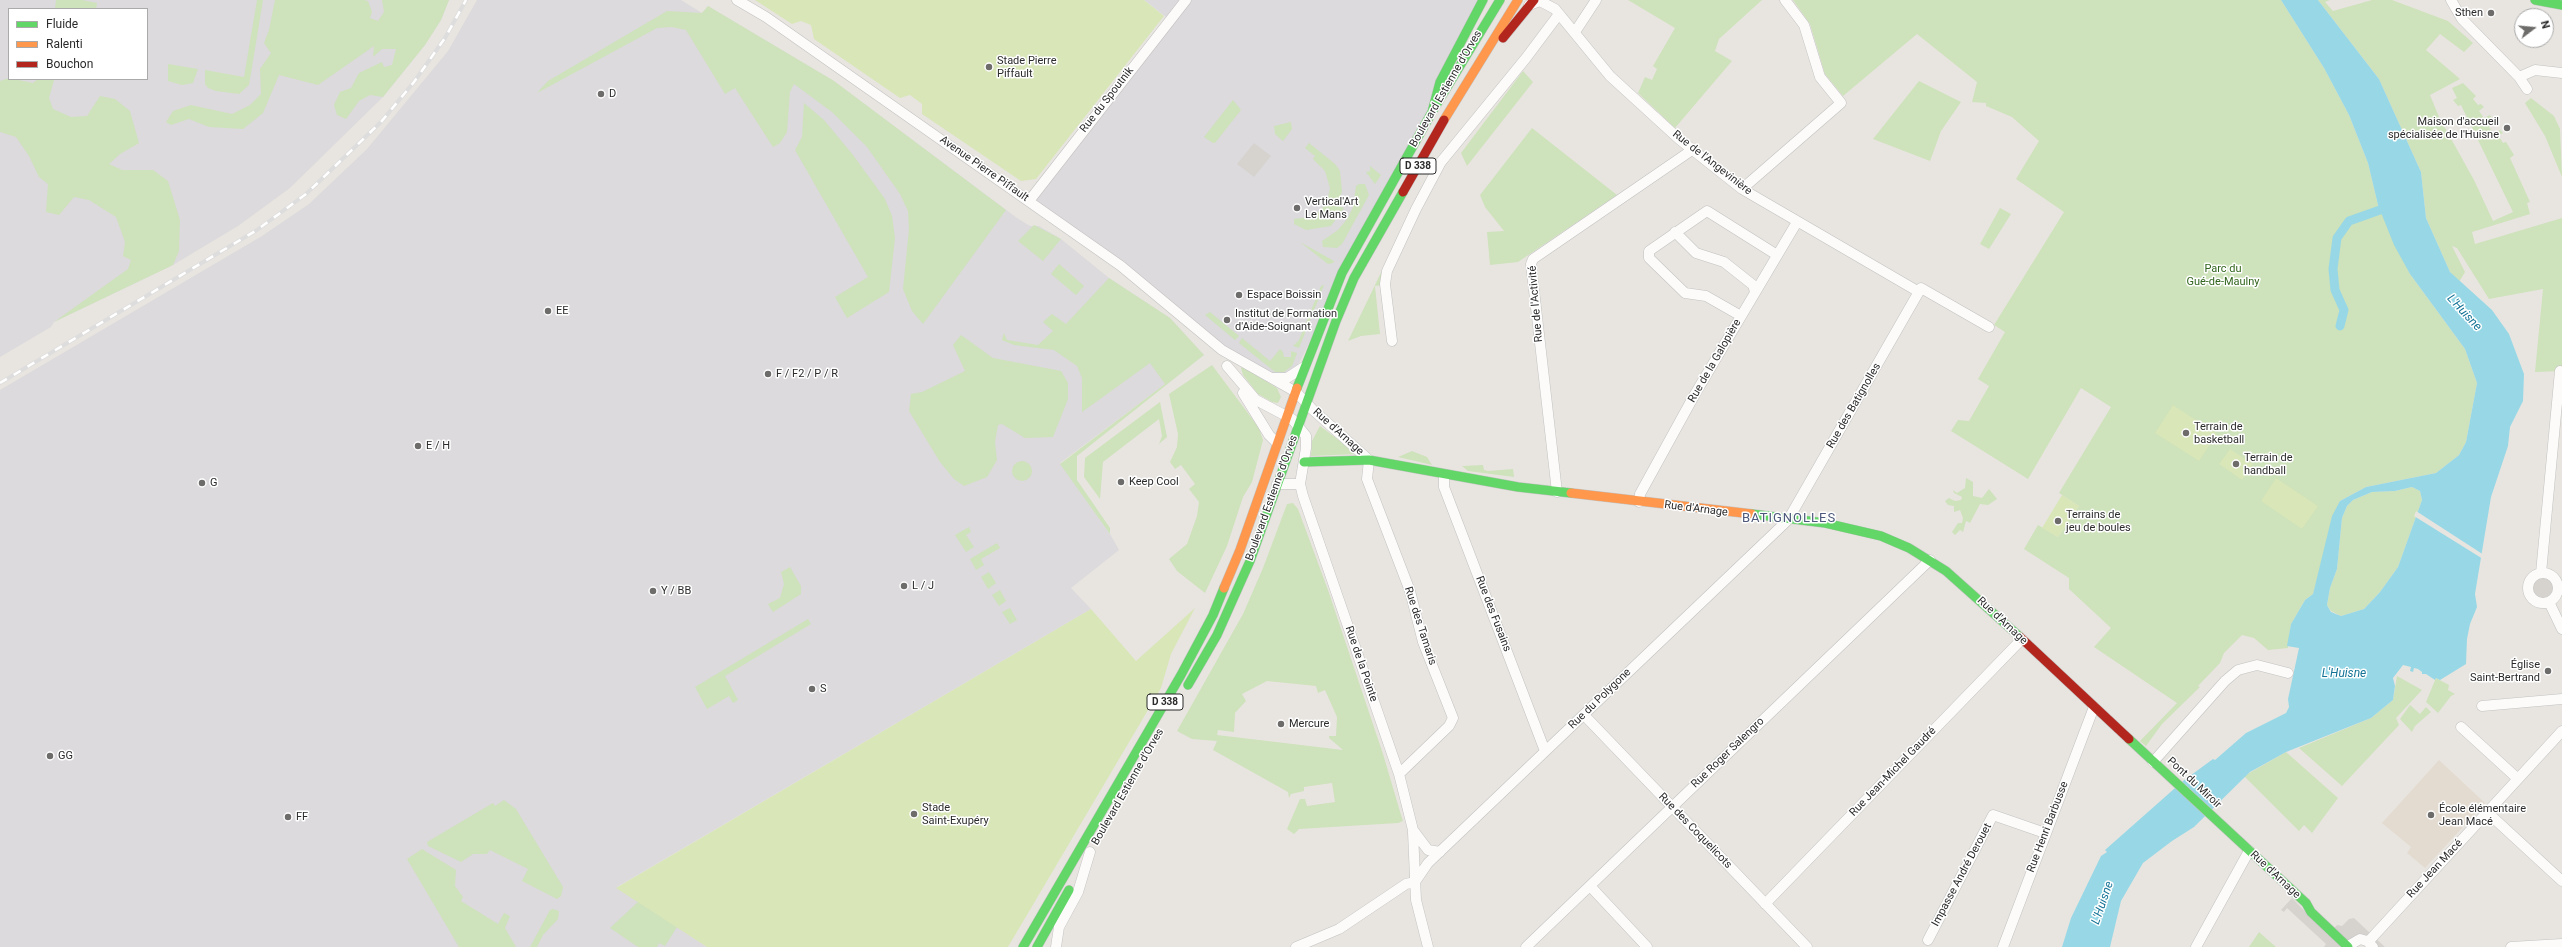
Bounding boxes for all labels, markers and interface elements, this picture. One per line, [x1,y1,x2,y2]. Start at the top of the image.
place label: Sthen [2455,6,2483,20]
legend [8,8,148,80]
marker: Sthen [2486,8,2496,18]
north arrow [2514,8,2554,48]
text: Fluide [46,17,78,31]
text: N [2538,19,2552,30]
street label: Boulevard Estienne d'Orves [1407,28,1485,150]
text: Ralenti [46,37,83,51]
place label: Stade Pierre Piffault [997,54,1057,80]
text: Bouchon [46,57,93,71]
marker: Stade Pierre Piffault [984,62,994,72]
street label: Rue du Spoutnik [1077,65,1137,135]
place label: D [609,87,616,101]
marker: D [596,89,606,99]
place label: Maison d'accueil spécialisée de l'Huisne [2388,115,2499,141]
marker: Maison d'accueil spécialisée de l'Huisne [2502,123,2512,133]
street label: Rue de l'Angevinière [1670,128,1754,198]
street label: Avenue Pierre Piffault [937,133,1031,205]
road number: D 338 [1400,158,1436,174]
place label: Vertical'Art Le Mans [1305,195,1358,221]
marker: Vertical'Art Le Mans [1292,203,1302,213]
park label: Parc du Gué-de-Maulny [2186,262,2260,288]
street label: Rue de l'Activité [1526,265,1546,343]
place label: Espace Boissin [1247,288,1321,302]
marker: Espace Boissin [1234,290,1244,300]
water label: L'Huisne [2444,292,2484,334]
place label: EE [556,304,569,318]
marker: EE [543,306,553,316]
place label: Institut de Formation d'Aide-Soignant [1235,307,1337,333]
marker: Institut de Formation d'Aide-Soignant [1222,315,1232,325]
street label: Rue de la Galopière [1686,317,1744,405]
street label: Rue des Batignolles [1824,361,1884,451]
place label: F / F2 / P / R [776,367,838,381]
marker: F / F2 / P / R [763,369,773,379]
street label: Rue d'Arnage [1310,406,1366,458]
place label: Terrain de basketball [2194,420,2244,446]
marker: Terrain de basketball [2181,428,2191,438]
street label: Boulevard Estienne d'Orves [1243,434,1301,562]
place label: E / H [426,439,450,453]
marker: E / H [413,441,423,451]
place label: Terrain de handball [2244,451,2293,477]
marker: Terrain de handball [2231,459,2241,469]
place label: Keep Cool [1129,475,1179,489]
place label: G [210,476,217,490]
marker: Keep Cool [1116,477,1126,487]
marker: G [197,478,207,488]
street label: Rue d'Arnage [1664,499,1728,519]
place label: Terrains de jeu de boules [2066,508,2131,534]
district label: BATIGNOLLES [1742,511,1836,527]
marker: Terrains de jeu de boules [2053,516,2063,526]
street label: Rue des Fusains [1473,574,1513,654]
place label: L / J [912,579,934,593]
marker: L / J [899,581,909,591]
place label: Y / BB [661,584,691,598]
street label: Rue des Tamaris [1401,585,1439,667]
marker: Y / BB [648,586,658,596]
street label: Rue d'Arnage [1974,594,2030,648]
street label: Rue de la Pointe [1342,625,1380,703]
place label: Église Saint-Bertrand [2470,658,2540,684]
street label: Rue du Polygone [1566,666,1634,732]
marker: Église Saint-Bertrand [2543,666,2553,676]
water label: L'Huisne [2322,667,2366,681]
place label: S [820,682,827,696]
marker: S [807,684,817,694]
road number: D 338 [1147,694,1183,710]
street label: Rue Roger Salengro [1689,715,1767,791]
place label: Mercure [1289,717,1329,731]
marker: Mercure [1276,719,1286,729]
street label: Rue Jean-Michel Gaudré [1847,725,1939,819]
street label: Boulevard Estienne d'Orves [1089,726,1167,848]
place label: GG [58,749,73,763]
marker: GG [45,751,55,761]
street label: Pont du Miroir [2164,755,2224,811]
street label: Rue Henri Barbusse [2025,780,2071,874]
street label: Rue des Coquelicots [1655,790,1735,872]
place label: Stade Saint-Exupéry [922,801,989,827]
place label: École élémentaire Jean Macé [2439,802,2526,828]
marker: Stade Saint-Exupéry [909,809,919,819]
place label: FF [296,810,308,824]
marker: École élémentaire Jean Macé [2426,810,2436,820]
marker: FF [283,812,293,822]
street label: Impasse André Derouet [1929,821,1995,929]
street label: Rue Jean Macé [2405,837,2465,901]
street label: Rue d'Arnage [2247,848,2303,902]
water label: L'Huisne [2089,880,2117,926]

